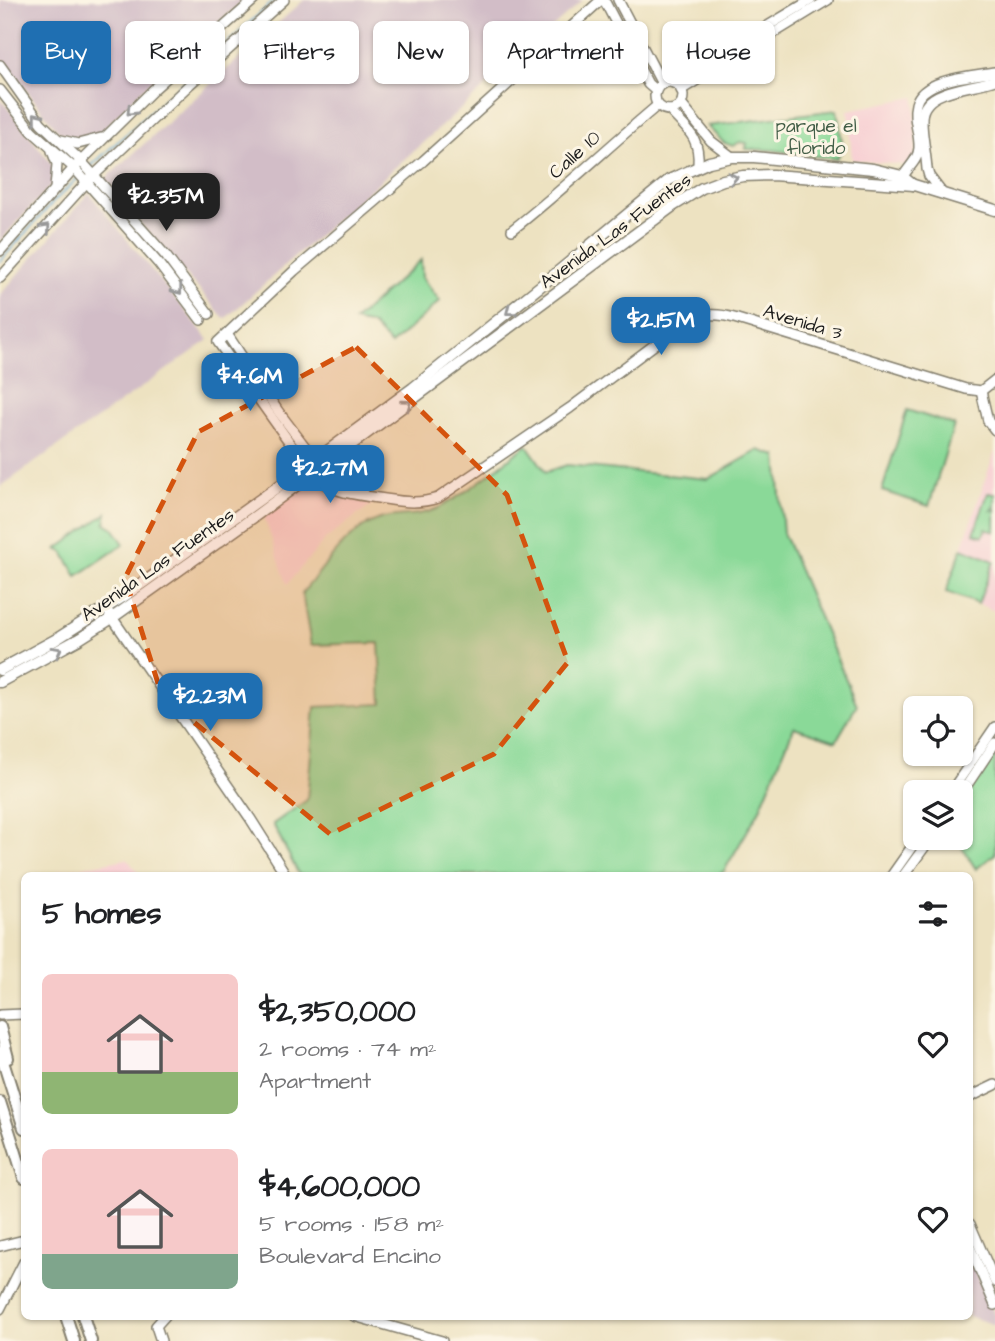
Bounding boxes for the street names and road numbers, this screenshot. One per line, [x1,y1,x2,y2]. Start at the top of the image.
street label: Calle 10 [543,125,607,186]
street label: Avenida Las Fuentes [534,167,697,296]
street label: Avenida 3 [760,298,846,347]
street label: Avenida Las Fuentes [76,502,240,628]

